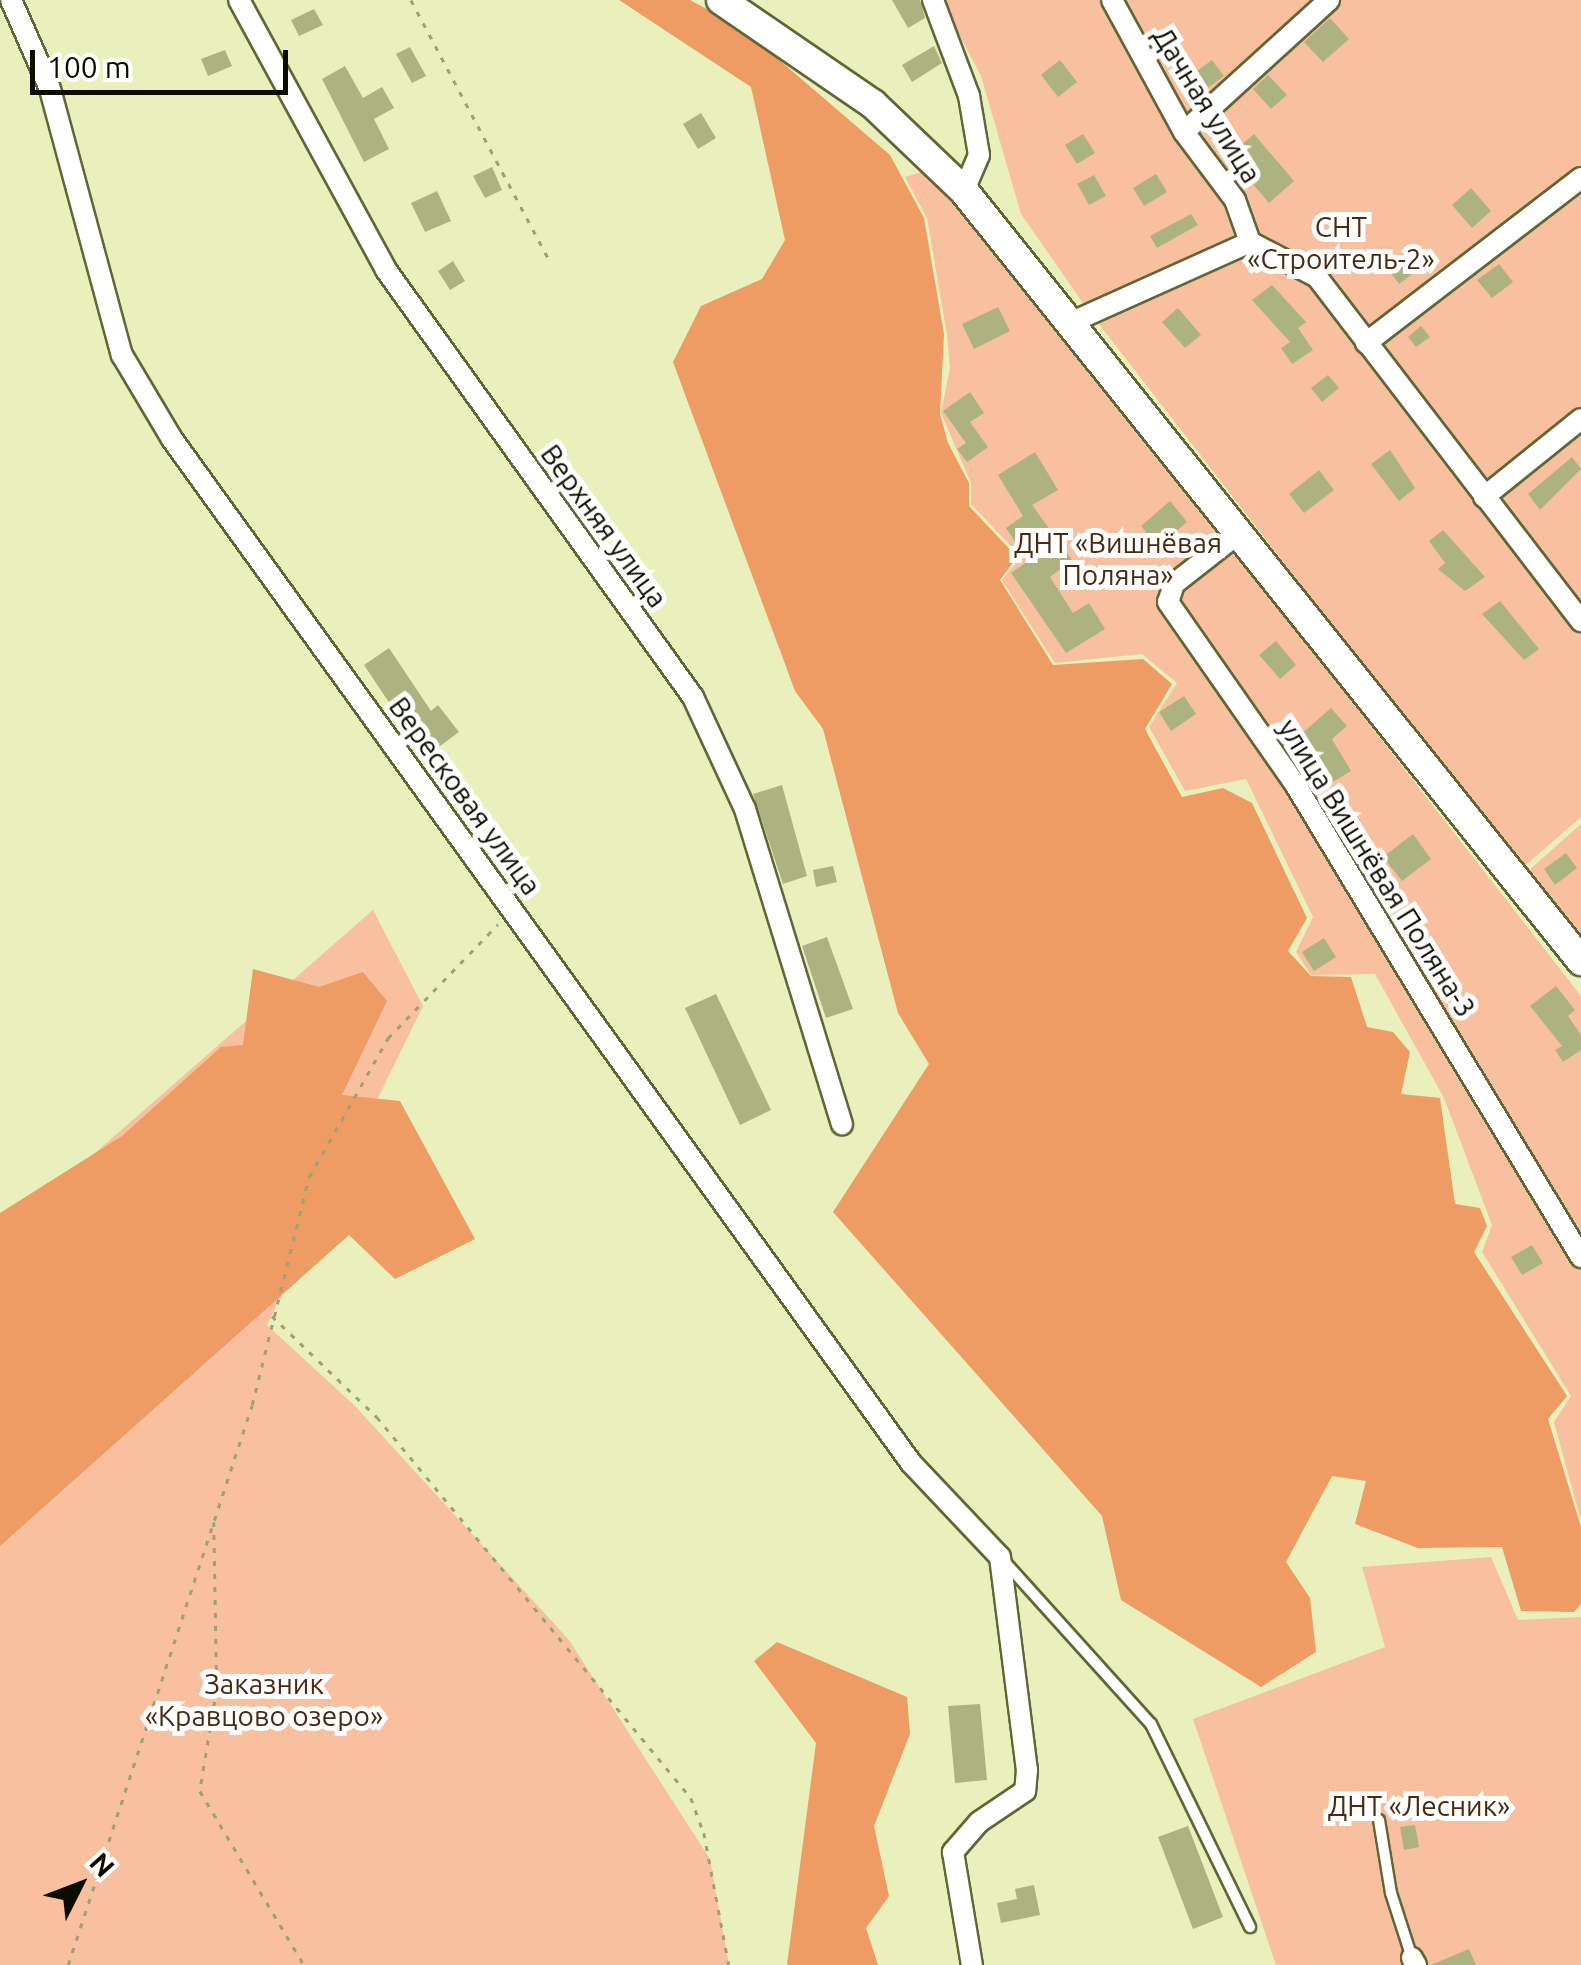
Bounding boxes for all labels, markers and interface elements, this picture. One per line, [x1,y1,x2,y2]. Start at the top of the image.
street label: Дачная улица [1146,21,1268,189]
scale bar [35,30,292,92]
text: 100 m [47,50,131,84]
park label: СНТ «Строитель-2» [1247,210,1435,276]
street label: Верхняя улица [534,438,674,614]
park label: ДНТ «Вишнёвая Поляна» [1014,526,1222,592]
street label: Вересковая улица [382,691,548,901]
street label: улица Вишнёвая Поляна-3 [1271,713,1483,1023]
park label: Заказник «Кравцово озеро» [145,1667,383,1733]
park label: ДНТ «Лесник» [1328,1789,1510,1823]
north arrow [30,1835,130,1935]
text: N [84,1846,121,1883]

